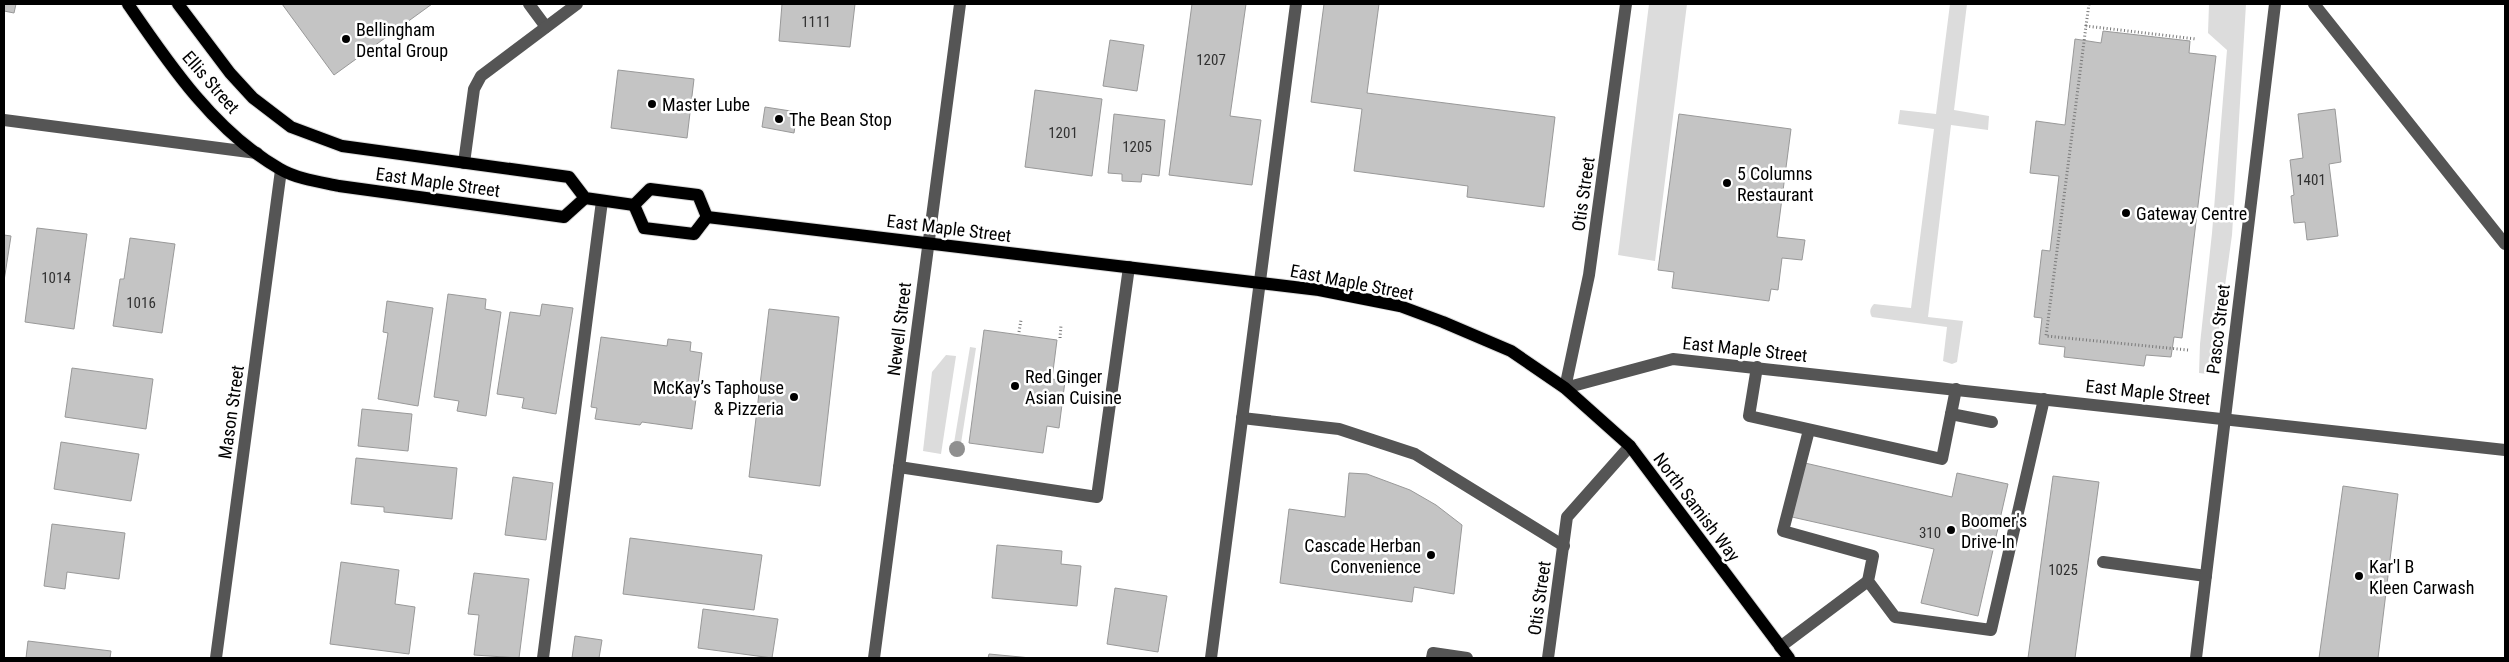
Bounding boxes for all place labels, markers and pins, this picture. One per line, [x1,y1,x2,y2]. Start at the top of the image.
place label: Bellingham Dental Group [356,19,448,61]
marker: Bellingham Dental Group [340,33,352,45]
place label: Master Lube [662,94,750,115]
marker: Master Lube [646,98,658,110]
place label: The Bean Stop [789,109,892,130]
marker: The Bean Stop [773,113,785,125]
place label: 5 Columns Restaurant [1737,163,1814,205]
marker: 5 Columns Restaurant [1721,177,1733,189]
place label: Gateway Centre [2136,203,2247,224]
marker: Gateway Centre [2120,207,2132,219]
place label: Red Ginger Asian Cuisine [1025,366,1122,408]
place label: McKay’s Taphouse & Pizzeria [653,377,784,419]
marker: Red Ginger Asian Cuisine [1009,380,1021,392]
marker: McKay’s Taphouse & Pizzeria [788,391,800,403]
place label: Boomer's Drive-In [1961,510,2027,552]
marker: Boomer's Drive-In [1945,524,1957,536]
place label: Cascade Herban Convenience [1304,535,1421,577]
marker: Cascade Herban Convenience [1425,549,1437,561]
place label: Kar'l B Kleen Carwash [2369,556,2474,598]
marker: Kar'l B Kleen Carwash [2353,570,2365,582]

